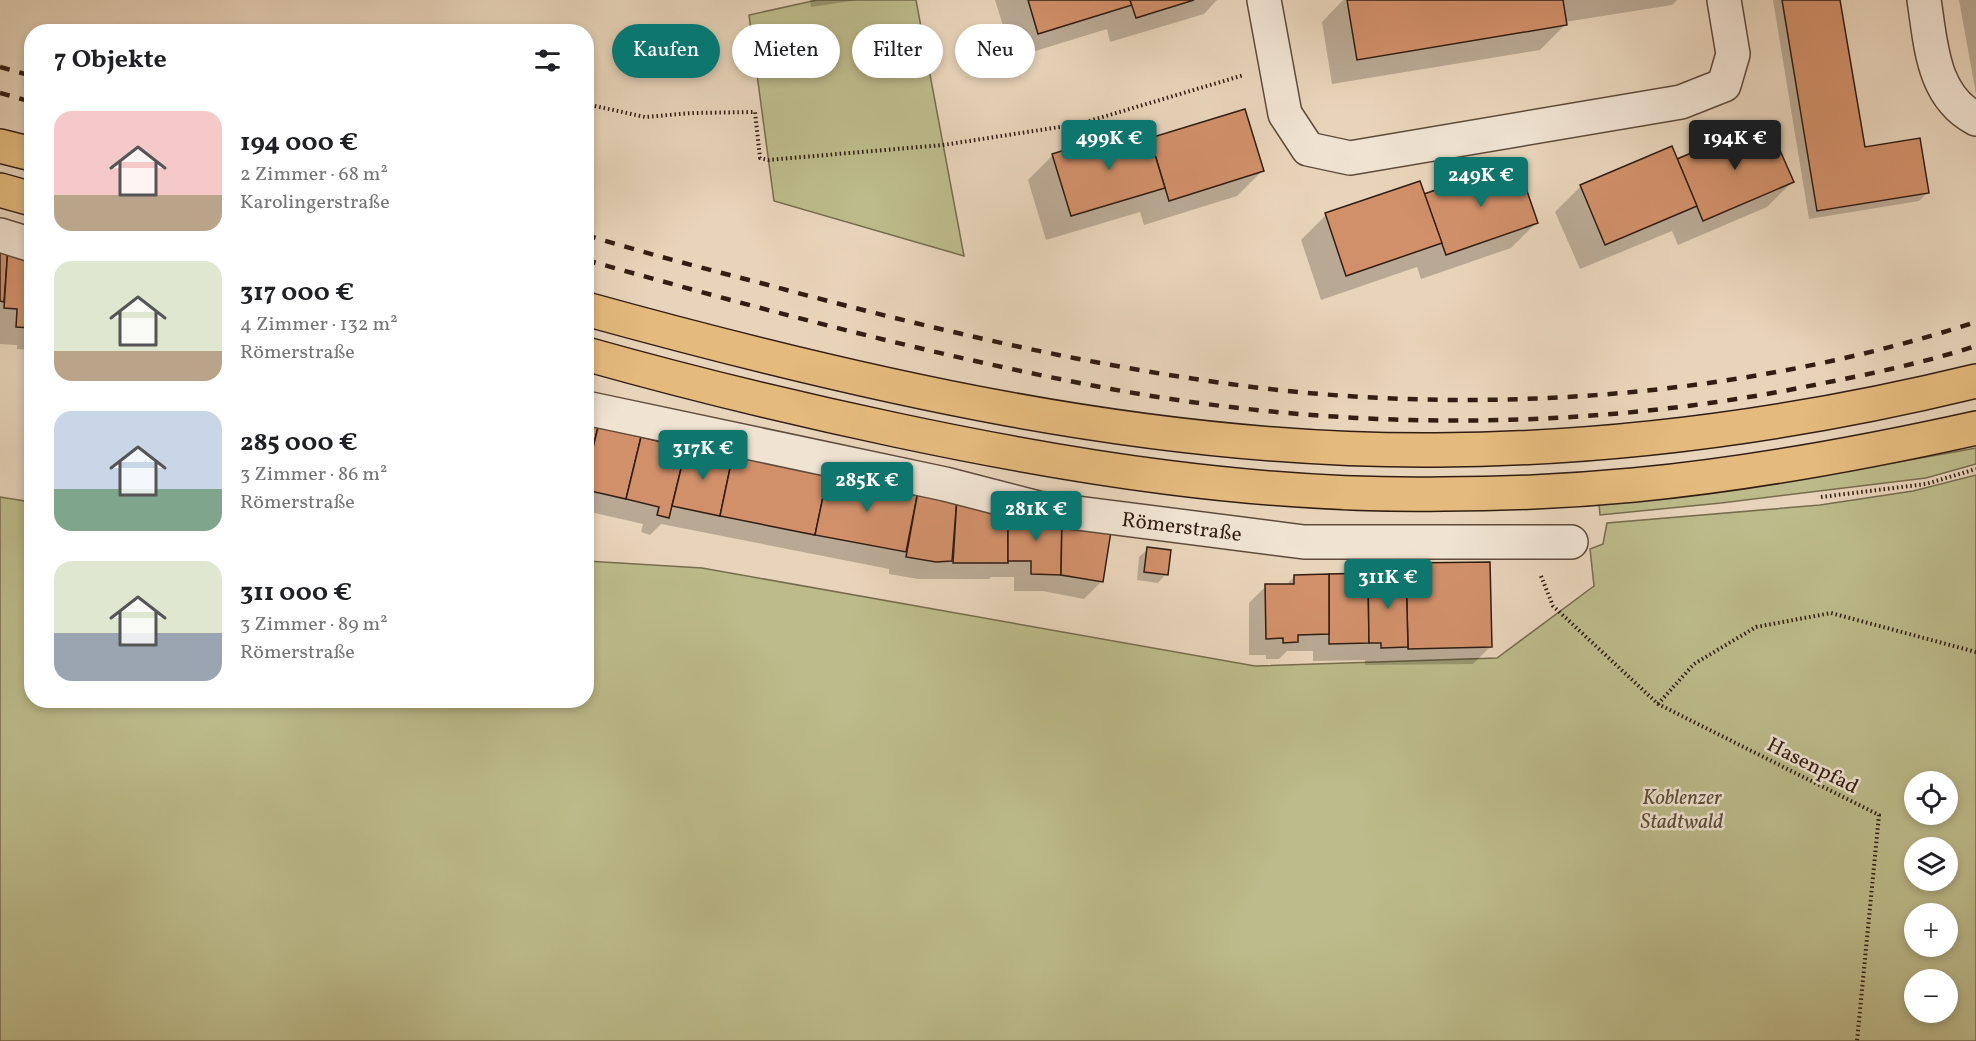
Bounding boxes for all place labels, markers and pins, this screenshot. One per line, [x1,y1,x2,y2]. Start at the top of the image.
pin: 499K € [1060,120,1158,171]
pin: 194K € [1686,120,1784,171]
pin: 249K € [1432,157,1530,208]
pin: 317K € [654,430,752,481]
pin: 285K € [818,462,916,513]
pin: 281K € [987,491,1085,542]
pin: 311K € [1339,559,1437,610]

